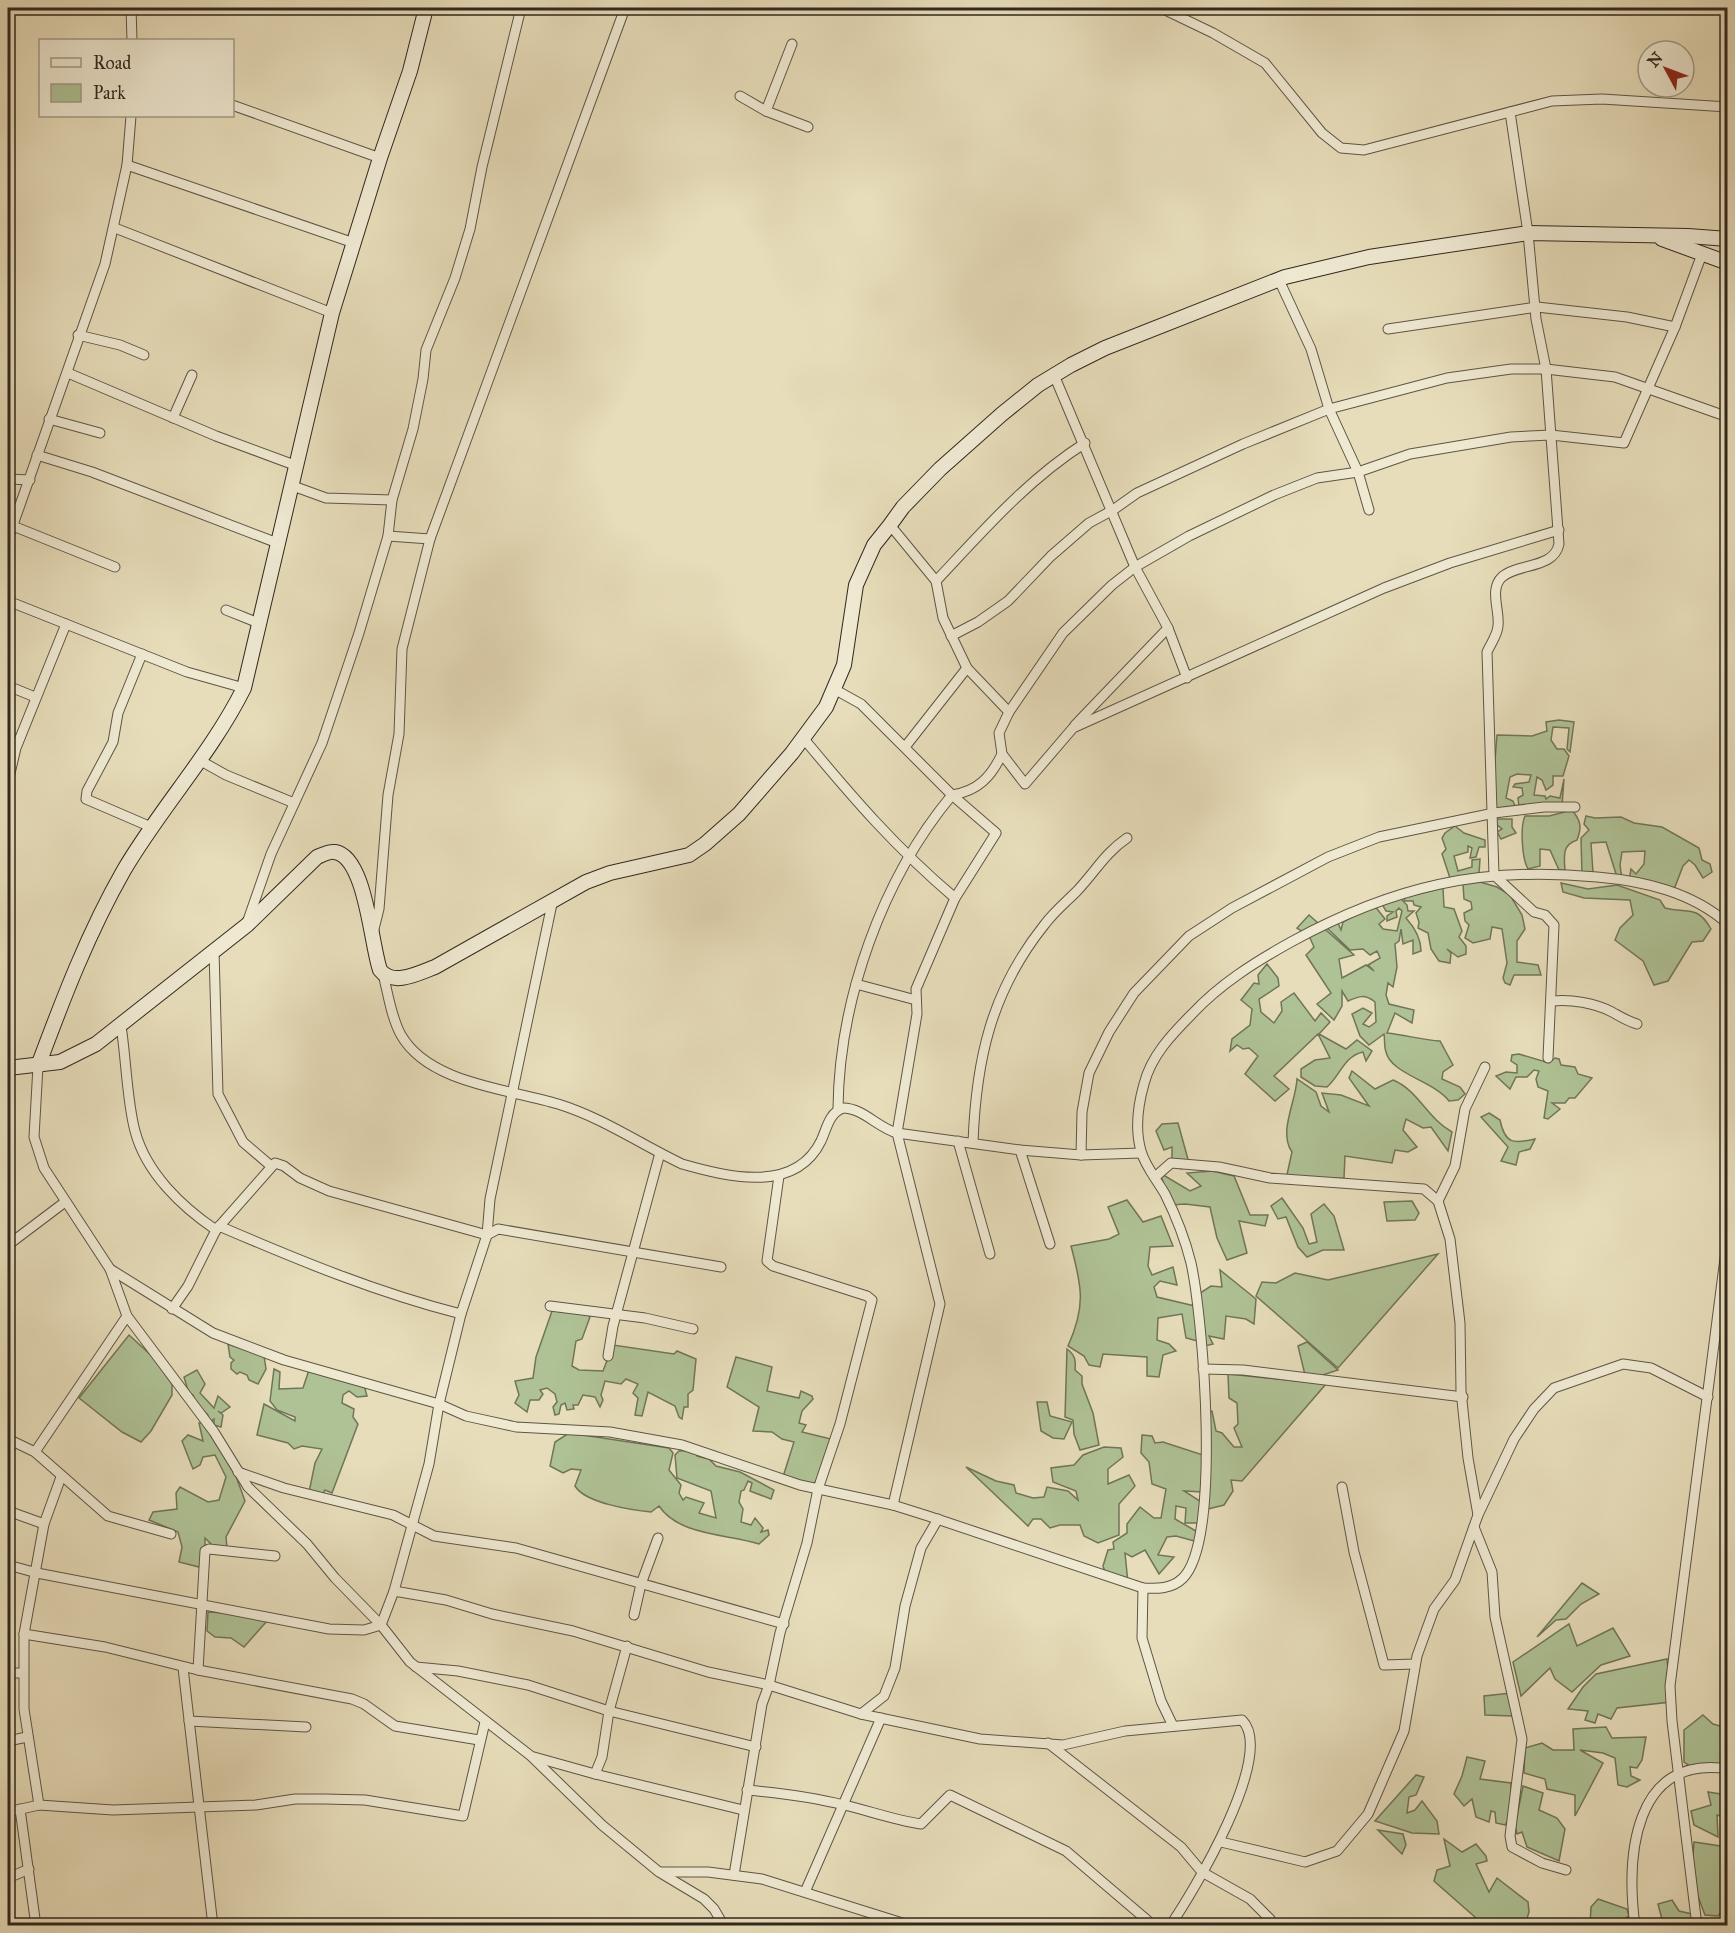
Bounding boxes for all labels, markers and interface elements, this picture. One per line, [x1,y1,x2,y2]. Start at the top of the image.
legend [39,39,234,117]
north arrow [1636,39,1696,99]
text: N [1643,48,1667,71]
text: Road [93,52,131,74]
text: Park [93,82,126,104]

